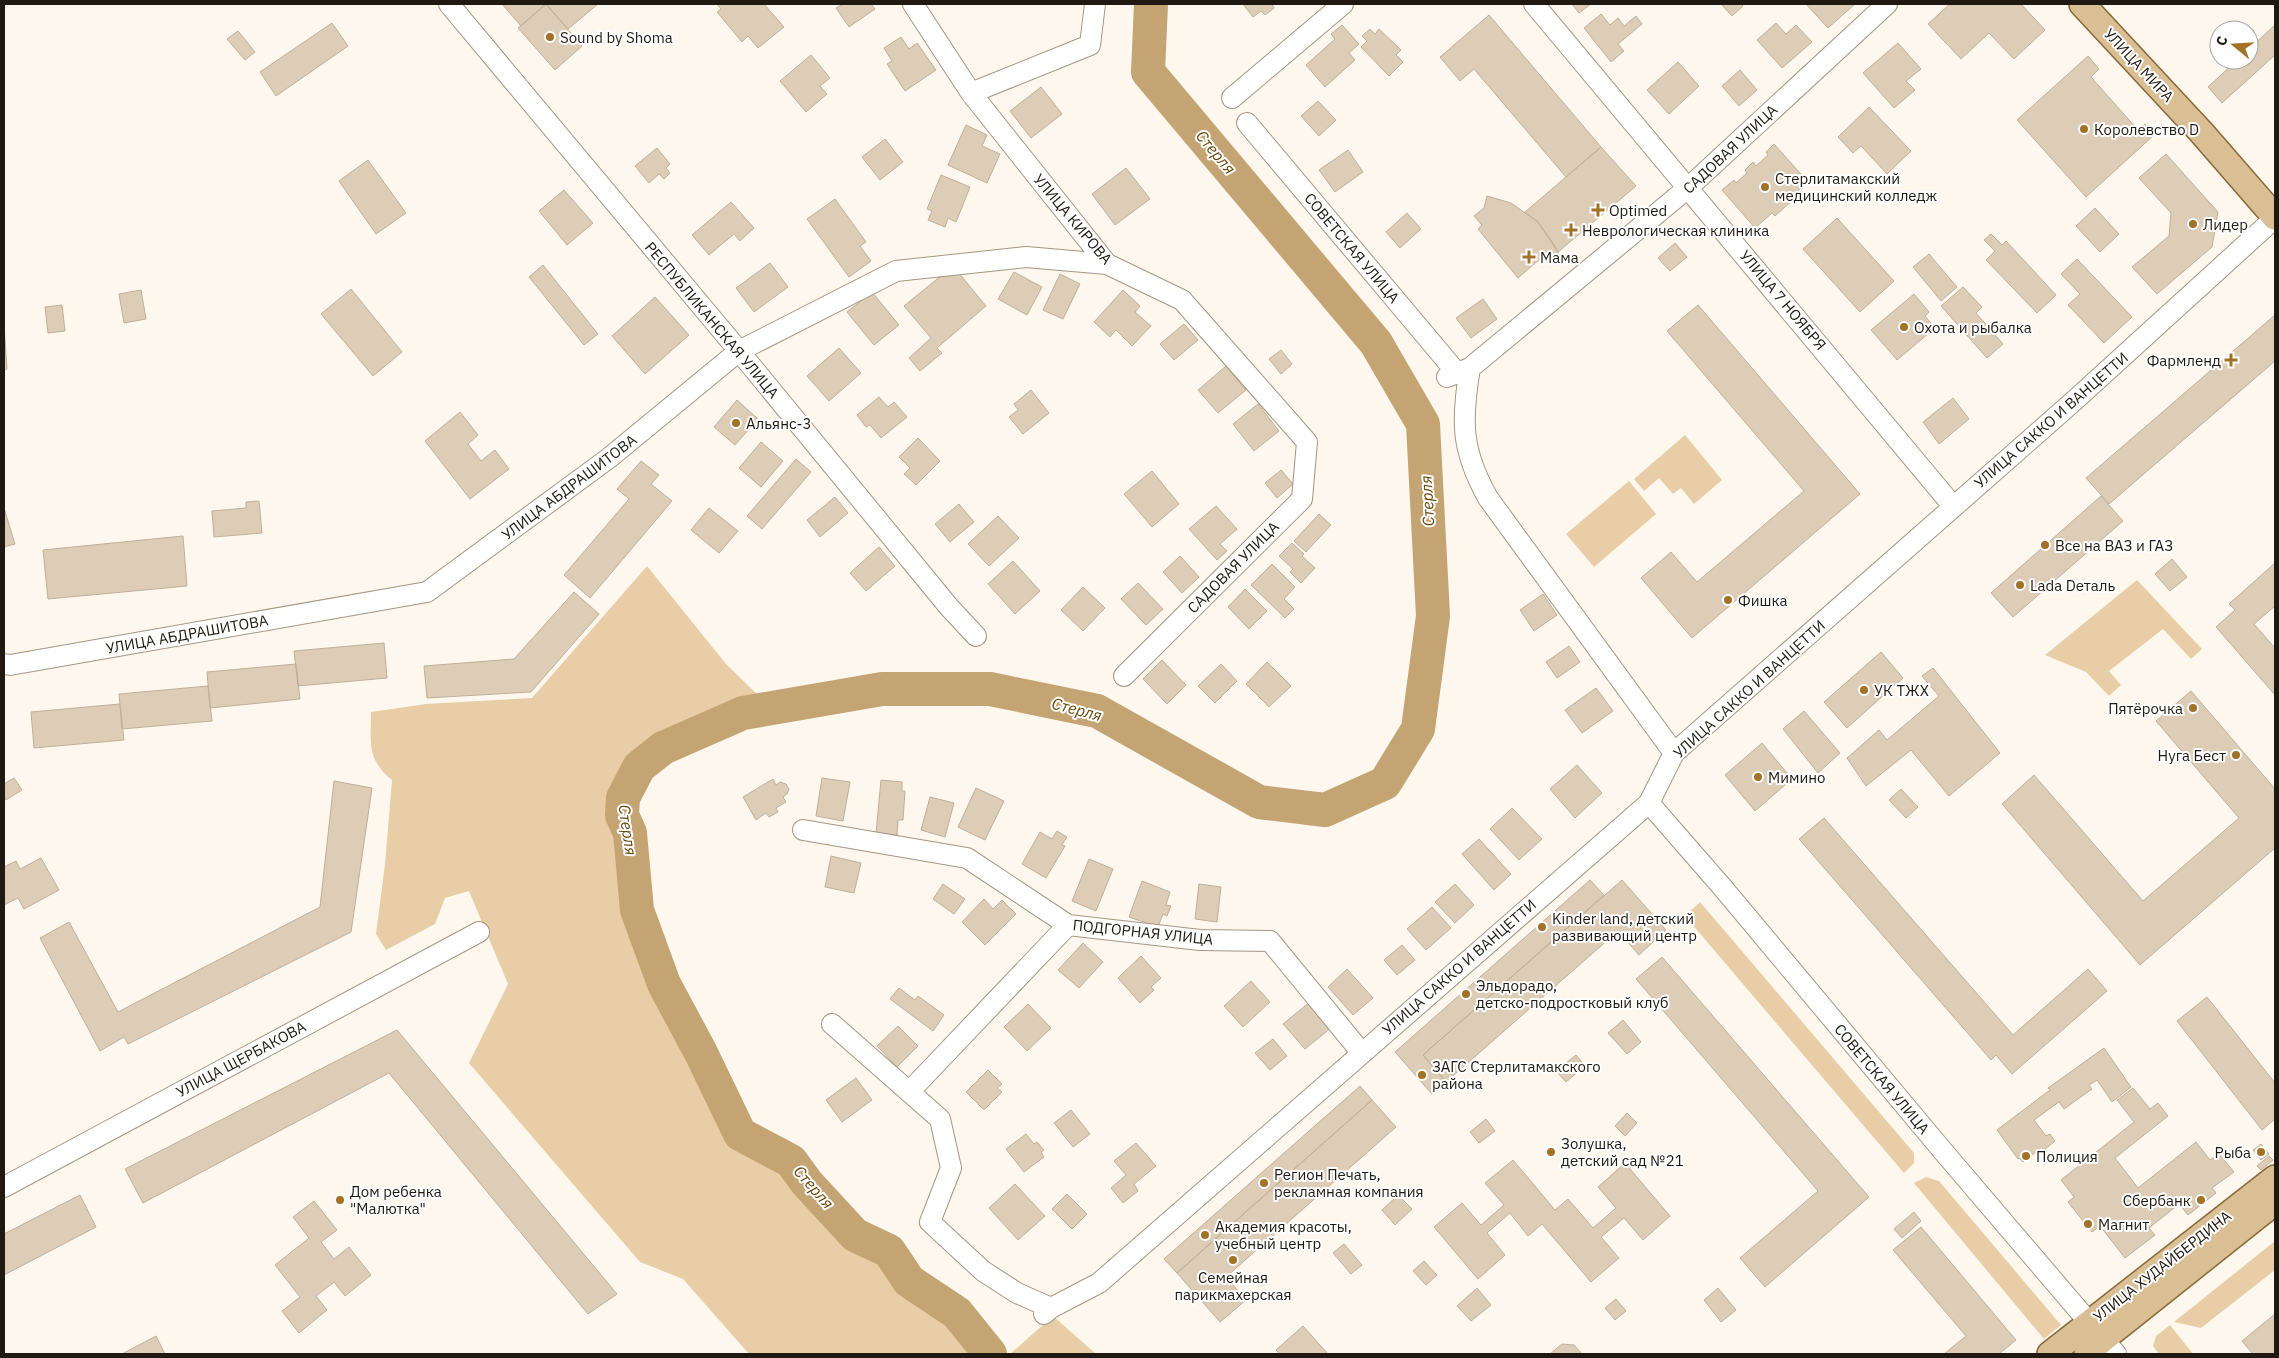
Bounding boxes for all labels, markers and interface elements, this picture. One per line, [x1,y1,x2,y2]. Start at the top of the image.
north arrow [2209,20,2259,70]
street label: УЛИЦА МИРА [2100,24,2178,106]
place label: Sound by Shoma [560,28,673,47]
marker: Sound by Shoma [544,31,556,43]
text: С [2212,34,2232,48]
street label: САДОВАЯ УЛИЦА [1679,100,1782,198]
place label: Королевство D [2094,120,2199,139]
marker: Королевство D [2078,123,2090,135]
water label: Стерля [1192,126,1240,178]
place label: Стерлитамакский медицинский колледж [1775,169,1937,205]
street label: УЛИЦА КИРОВА [1030,170,1117,269]
marker: Стерлитамакский медицинский колледж [1759,181,1771,193]
street label: СОВЕТСКАЯ УЛИЦА [1300,189,1404,307]
place label: Optimed [1609,201,1667,220]
marker: Optimed [1591,203,1605,217]
place label: Лидер [2203,215,2248,234]
marker: Лидер [2187,218,2199,230]
place label: Неврологическая клиника [1582,221,1769,240]
marker: Неврологическая клиника [1564,223,1578,237]
street label: РЕСПУБЛИКАНСКАЯ УЛИЦА [641,238,783,402]
street label: УЛИЦА 7 НОЯБРЯ [1736,246,1830,354]
place label: Мама [1540,248,1579,267]
marker: Мама [1522,250,1536,264]
place label: Охота и рыбалка [1914,318,2032,337]
marker: Охота и рыбалка [1898,321,1910,333]
street label: УЛИЦА САККО И ВАНЦЕТТИ [1970,348,2132,492]
place label: Фармленд [2147,351,2221,370]
marker: Фармленд [2225,354,2237,366]
place label: Альянс-3 [746,414,811,433]
marker: Альянс-3 [730,417,742,429]
street label: УЛИЦА АБДРАШИТОВА [498,430,641,544]
water label: Стерля [1416,475,1438,527]
street label: САДОВАЯ УЛИЦА [1183,517,1283,617]
place label: Все на ВАЗ и ГАЗ [2055,536,2173,555]
marker: Все на ВАЗ и ГАЗ [2039,539,2051,551]
place label: Lada Dеталь [2030,576,2115,595]
marker: Lada Dеталь [2014,579,2026,591]
place label: Фишка [1738,591,1788,610]
marker: Фишка [1722,594,1734,606]
street label: УЛИЦА АБДРАШИТОВА [104,610,270,658]
street label: УЛИЦА САККО И ВАНЦЕТТИ [1669,616,1829,762]
place label: УК ТЖХ [1874,681,1929,700]
marker: УК ТЖХ [1858,684,1870,696]
water label: Стерля [1050,693,1104,725]
place label: Пятёрочка [2108,699,2183,718]
marker: Пятёрочка [2187,702,2199,714]
place label: Нуга Бест [2158,746,2226,765]
marker: Нуга Бест [2230,749,2242,761]
place label: Мимино [1768,768,1825,787]
marker: Мимино [1752,771,1764,783]
water label: Стерля [615,803,641,857]
street label: УЛИЦА САККО И ВАНЦЕТТИ [1378,895,1540,1039]
place label: Kinder land, детский развивающий центр [1552,909,1697,945]
street label: ПОДГОРНАЯ УЛИЦА [1072,915,1215,949]
marker: Kinder land, детский развивающий центр [1536,921,1548,933]
place label: Эльдорадо, детско-подростковый клуб [1476,976,1668,1012]
marker: Эльдорадо, детско-подростковый клуб [1460,988,1472,1000]
street label: УЛИЦА ЩЕРБАКОВА [173,1017,310,1101]
street label: СОВЕТСКАЯ УЛИЦА [1830,1020,1934,1138]
place label: ЗАГС Стерлитамакского района [1432,1057,1601,1093]
marker: ЗАГС Стерлитамакского района [1416,1069,1428,1081]
place label: Золушка, детский сад №21 [1561,1134,1684,1170]
place label: Рыба [2215,1143,2251,1162]
marker: Золушка, детский сад №21 [1545,1146,1557,1158]
marker: Рыба [2255,1146,2267,1158]
place label: Полиция [2036,1147,2098,1166]
marker: Полиция [2020,1150,2032,1162]
water label: Стерля [790,1161,838,1213]
place label: Регион Печать, рекламная компания [1274,1165,1424,1201]
marker: Регион Печать, рекламная компания [1258,1177,1270,1189]
place label: Дом ребенка "Малютка" [350,1182,442,1218]
place label: Сбербанк [2123,1191,2191,1210]
marker: Дом ребенка "Малютка" [334,1194,346,1206]
marker: Сбербанк [2195,1194,2207,1206]
street label: УЛИЦА ХУДАЙБЕРДИНА [2089,1206,2235,1326]
place label: Магнит [2098,1215,2149,1234]
place label: Академия красоты, учебный центр [1215,1217,1352,1253]
marker: Магнит [2082,1218,2094,1230]
marker: Академия красоты, учебный центр [1199,1229,1211,1241]
marker: Семейная парикмахерская [1227,1254,1239,1266]
place label: Семейная парикмахерская [1175,1268,1291,1304]

